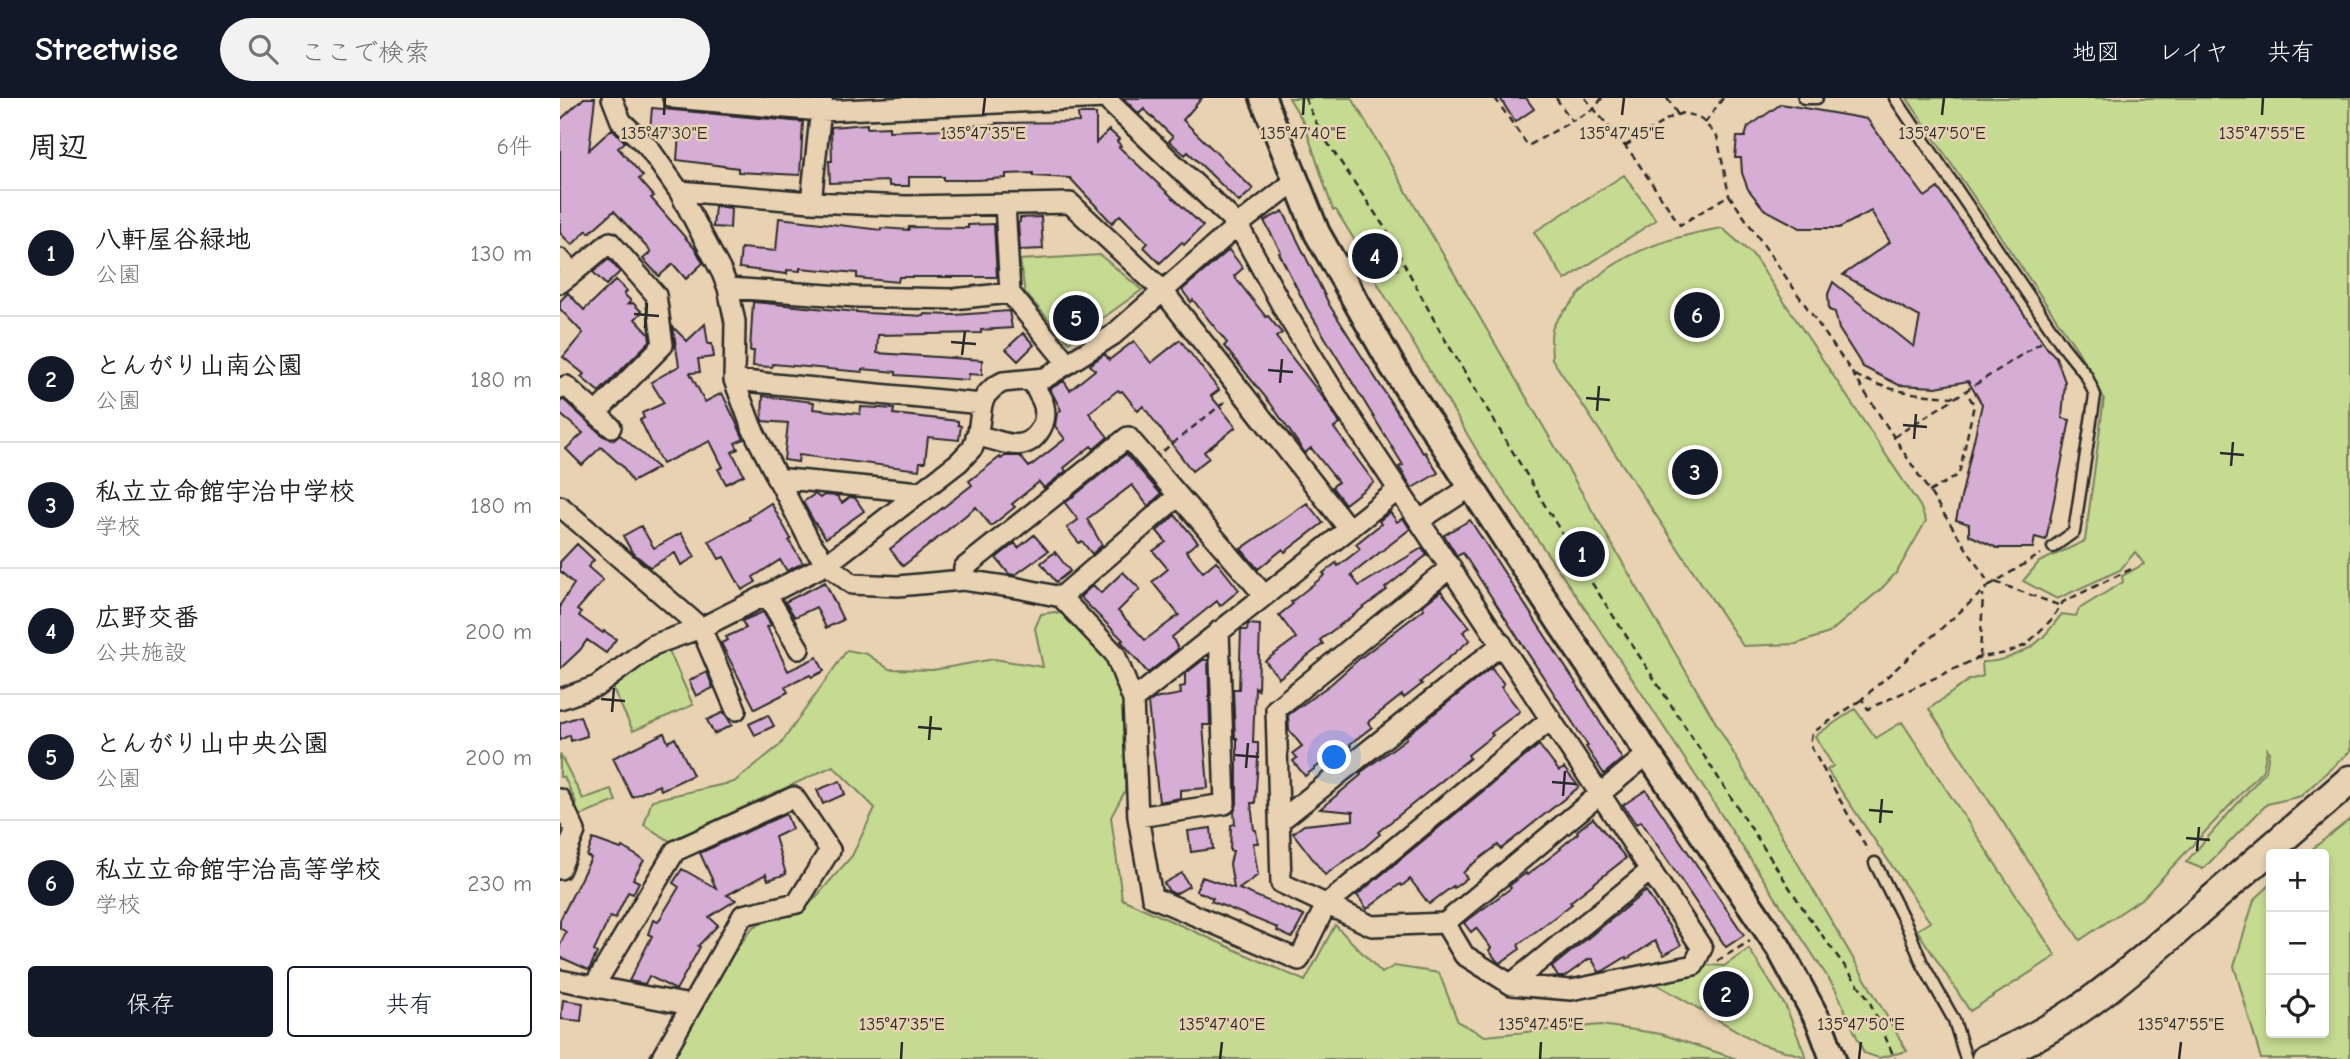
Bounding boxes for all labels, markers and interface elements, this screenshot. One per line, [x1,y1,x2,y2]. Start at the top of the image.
search box [220,18,710,81]
text: Streetwise [35,30,178,68]
icon: search [244,30,282,68]
text: ここで検索 [300,38,430,68]
text: 地図 [2072,38,2120,66]
text: レイヤ [2158,38,2229,66]
text: 共有 [2267,38,2315,66]
text: 135°47'30"E [620,123,708,144]
text: 135°47'35"E [940,123,1026,144]
text: 135°47'40"E [1260,123,1346,144]
text: 135°47'45"E [1579,123,1665,144]
text: 135°47'50"E [1898,123,1986,144]
text: 135°47'55"E [2219,123,2305,144]
text: 周辺 [28,130,88,165]
text: 6件 [497,133,532,160]
text: 八軒屋谷緑地 [95,225,251,255]
pin: 4 [1352,230,1398,282]
text: 1 [46,240,56,267]
text: 130 m [471,240,532,267]
text: 公園 [95,261,141,288]
pin: 6 [1674,289,1720,341]
pin: 5 [1053,292,1099,344]
text: とんがり山南公園 [95,351,303,381]
text: 2 [45,366,57,393]
text: 180 m [470,366,532,393]
text: 公園 [95,387,141,414]
pin: 3 [1672,446,1718,498]
text: 私立立命館宇治中学校 [95,477,355,507]
text: 3 [45,492,57,519]
text: 180 m [470,492,532,519]
text: 学校 [95,513,141,540]
pin: 1 [1559,528,1605,580]
text: 広野交番 [95,603,199,633]
text: 4 [46,618,56,645]
text: 200 m [465,618,532,645]
text: 公共施設 [95,639,187,666]
text: とんがり山中央公園 [95,729,329,759]
your location [1317,740,1351,774]
text: 5 [45,744,57,771]
text: 200 m [465,744,532,771]
text: 公園 [95,765,141,792]
map controls [2266,849,2329,1038]
button: + [2266,849,2329,912]
text: 私立立命館宇治高等学校 [95,855,381,885]
text: 6 [45,870,57,897]
text: 230 m [468,870,532,897]
text: 学校 [95,891,141,918]
button: − [2266,912,2329,975]
button: 保存 [28,966,273,1037]
button: 共有 [287,966,532,1037]
pin: 2 [1703,968,1749,1020]
button: locate [2266,975,2329,1038]
text: 135°47'35"E [859,1014,945,1035]
text: 135°47'40"E [1179,1014,1265,1035]
text: 135°47'45"E [1498,1014,1584,1035]
text: 135°47'50"E [1817,1014,1905,1035]
text: 135°47'55"E [2138,1014,2224,1035]

